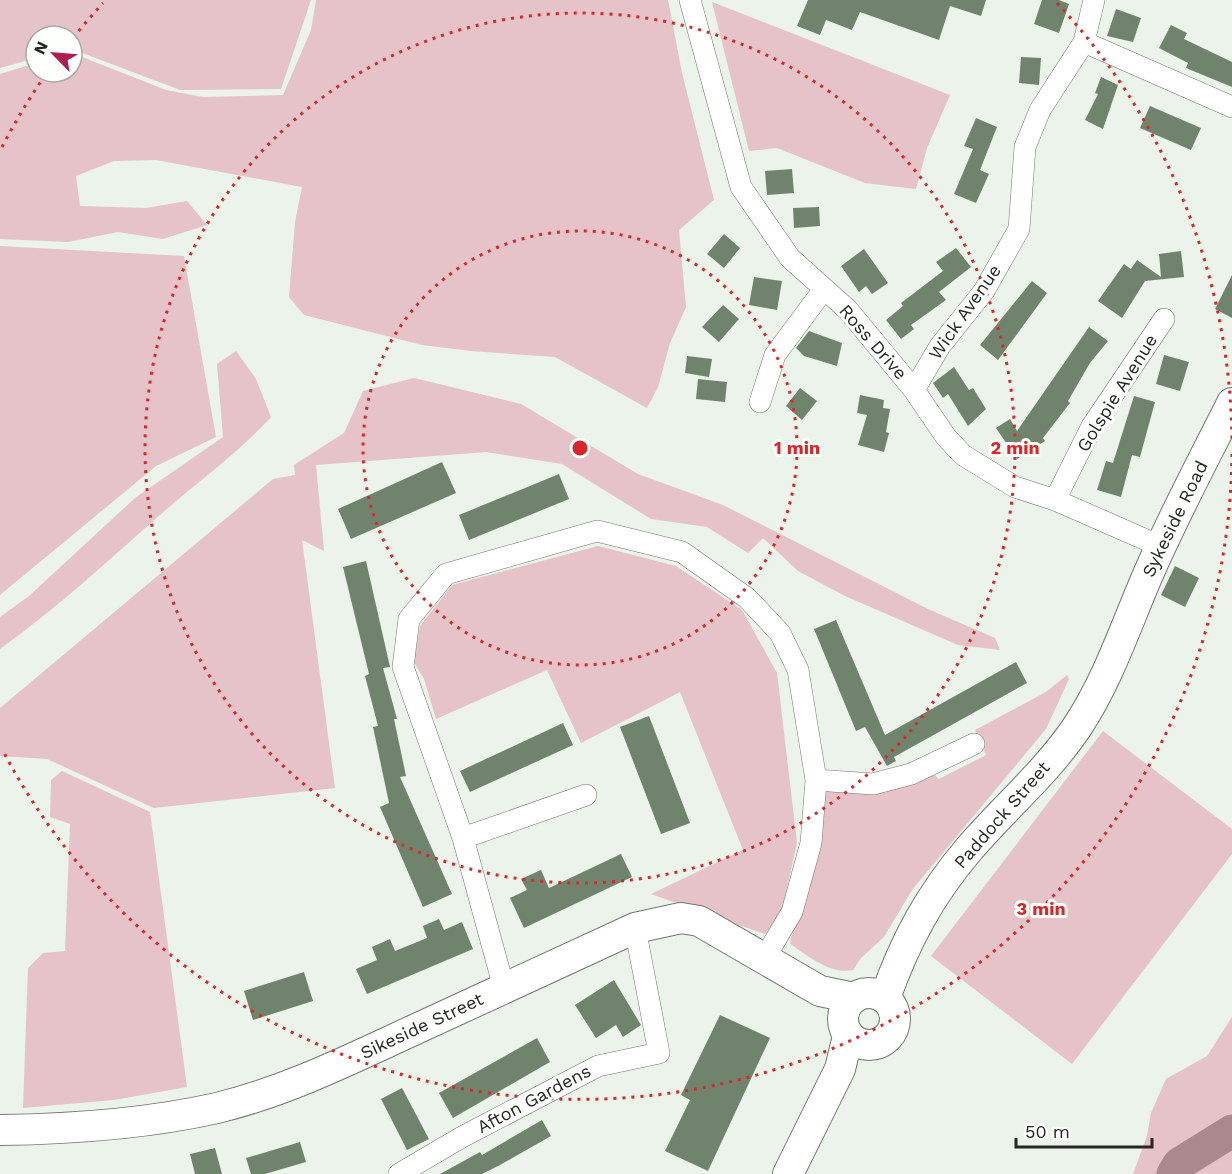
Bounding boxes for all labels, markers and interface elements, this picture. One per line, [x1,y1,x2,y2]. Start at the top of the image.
north arrow [24,24,84,84]
text: N [30,38,52,57]
street label: Wick Avenue [924,260,1005,363]
street label: Ross Drive [835,300,912,383]
street label: Golspie Avenue [1072,330,1161,455]
text: 1 min [774,437,820,458]
text: 2 min [990,437,1040,458]
centre of rings [570,438,590,458]
street label: Sykeside Road [1137,457,1212,580]
street label: Paddock Street [949,757,1054,872]
text: 3 min [1016,898,1066,919]
street label: Sikeside Street [357,988,487,1063]
street label: Afton Gardens [473,1060,594,1137]
scale bar [1016,1111,1152,1149]
text: 50 m [1025,1121,1070,1142]

